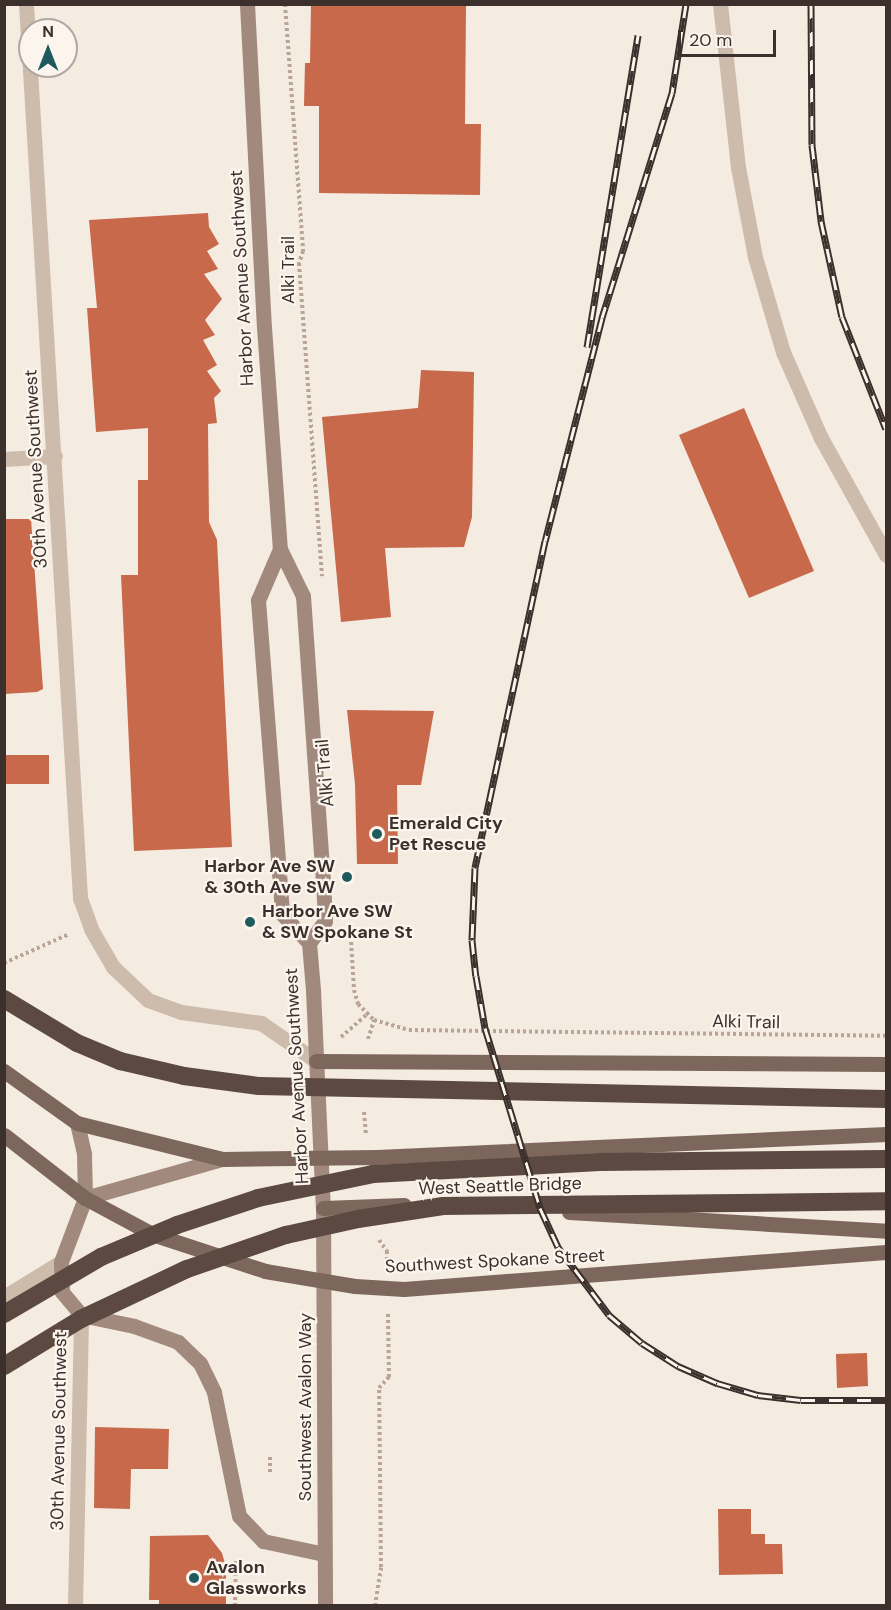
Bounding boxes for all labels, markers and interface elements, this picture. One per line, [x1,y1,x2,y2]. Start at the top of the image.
north arrow [18,18,78,78]
scale bar [681,18,778,56]
text: N [42,21,54,42]
text: 20 m [689,28,732,52]
street label: Harbor Avenue Southwest [226,169,258,387]
street label: Alki Trail [277,236,299,304]
street label: 30th Avenue Southwest [20,369,52,569]
street label: Alki Trail [311,738,339,808]
place label: Emerald City Pet Rescue [389,813,503,856]
marker: Emerald City Pet Rescue [370,827,384,841]
place label: Harbor Ave SW & 30th Ave SW [204,856,335,898]
marker: Harbor Ave SW & 30th Ave SW [340,870,354,884]
place label: Harbor Ave SW & SW Spokane St [262,901,413,944]
marker: Harbor Ave SW & SW Spokane St [243,915,257,929]
street label: Harbor Avenue Southwest [281,967,313,1185]
street label: Alki Trail [712,1011,780,1033]
street label: West Seattle Bridge [418,1172,582,1200]
street label: Southwest Spokane Street [384,1244,606,1278]
street label: Southwest Avalon Way [294,1313,316,1501]
street label: 30th Avenue Southwest [46,1331,72,1531]
place label: Avalon Glassworks [206,1557,307,1600]
marker: Avalon Glassworks [187,1571,201,1585]

